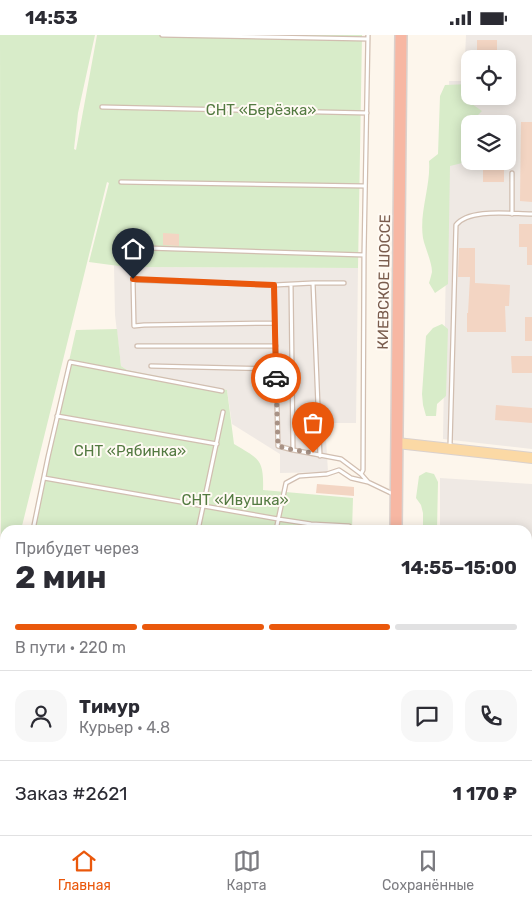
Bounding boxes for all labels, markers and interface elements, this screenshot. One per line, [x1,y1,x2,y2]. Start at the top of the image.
text: 14:53 [25,6,78,29]
map controls [461,50,516,170]
button: locate [461,50,516,105]
park label: СНТ «Берёзка» [206,101,316,119]
button: layers [461,115,516,170]
street label: КИЕВСКОЕ ШОССЕ [374,214,394,350]
pin [112,228,154,279]
icon: home [119,235,147,263]
courier [251,353,301,403]
icon: car [262,364,290,392]
pin [292,402,334,453]
icon: bag [299,409,327,437]
park label: СНТ «Рябинка» [74,442,186,460]
park label: СНТ «Ивушка» [181,491,289,509]
text: Прибудет через [15,539,139,558]
text: 14:55–15:00 [401,556,517,579]
text: 2 мин [15,558,107,596]
text: В пути · 220 m [15,638,126,657]
button: person [15,690,67,742]
button: chat [401,690,453,742]
button: phone [465,690,517,742]
text: Тимур [79,695,140,718]
text: Курьер · 4.8 [79,718,170,737]
text: Заказ #2621 [15,782,127,805]
text: 1 170 ₽ [453,782,517,805]
tab: Главная [58,847,111,894]
tab: Карта [227,847,266,894]
tab: Сохранённые [382,847,474,894]

